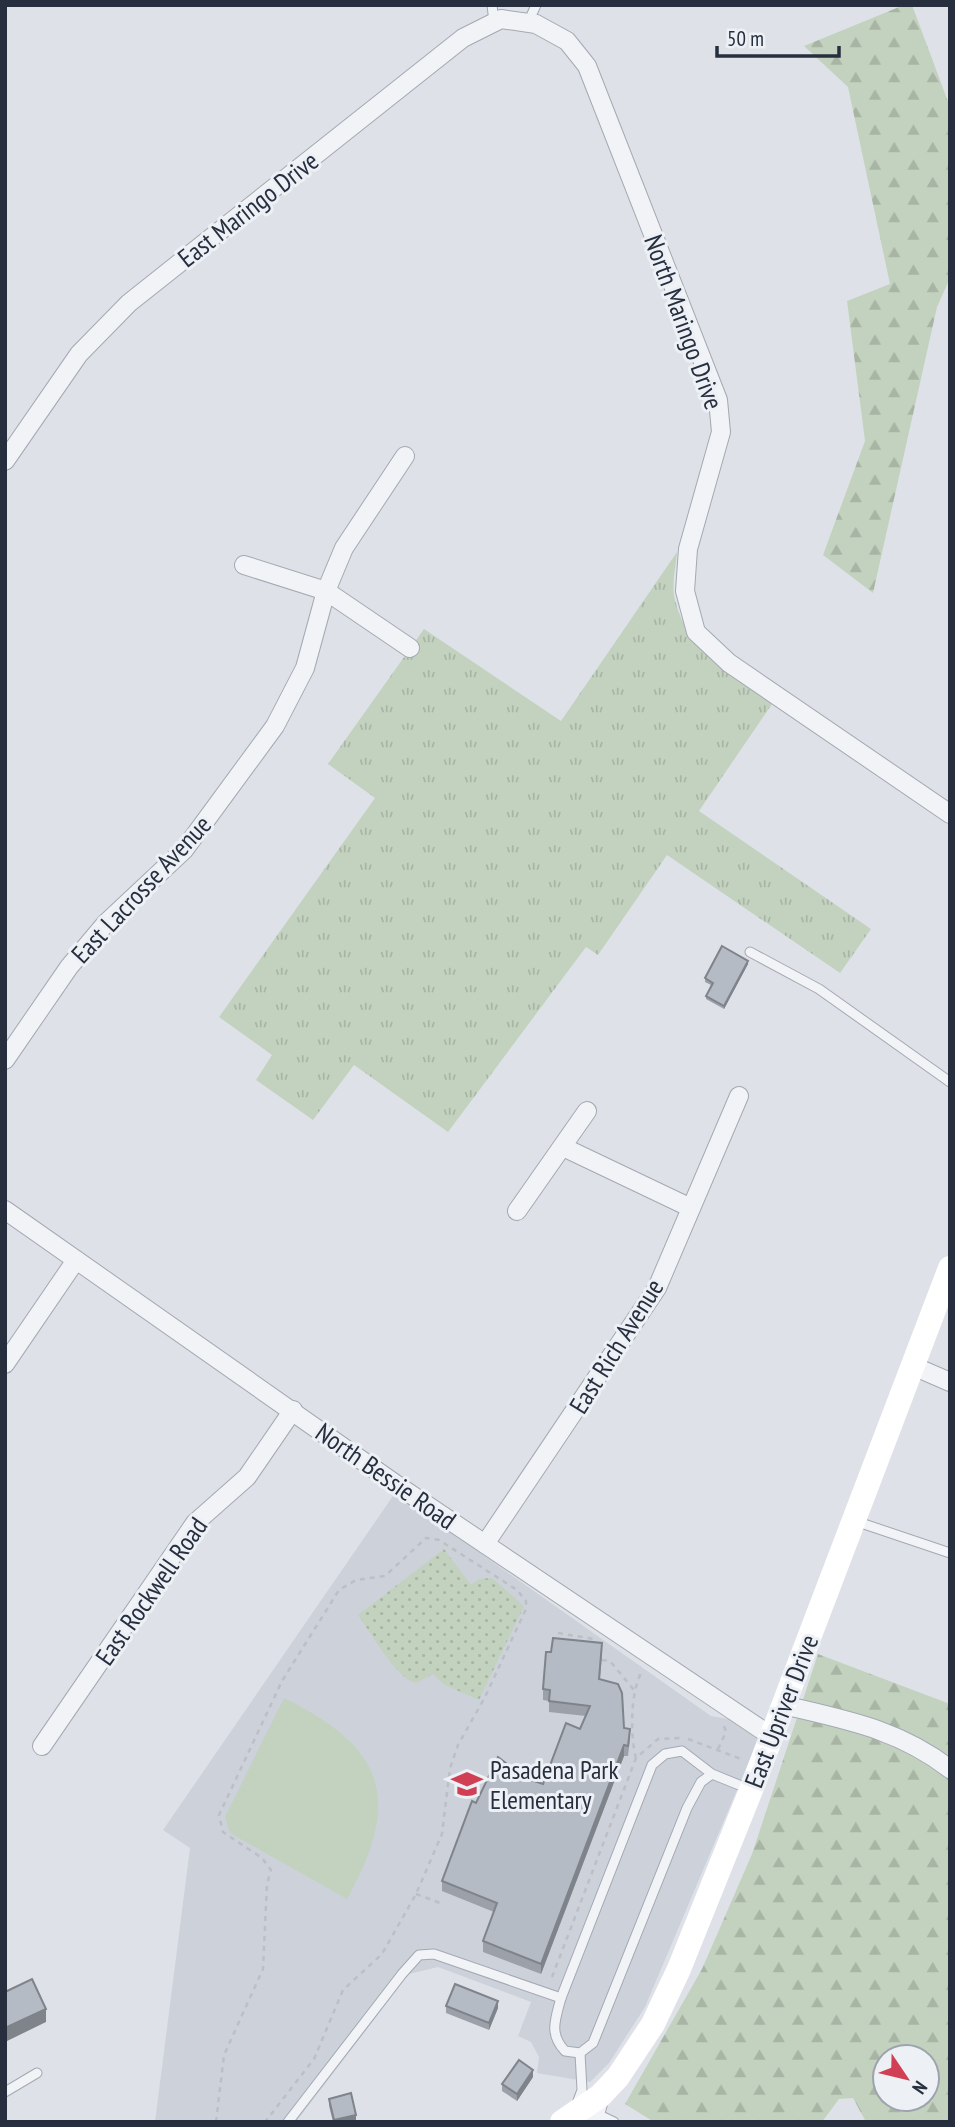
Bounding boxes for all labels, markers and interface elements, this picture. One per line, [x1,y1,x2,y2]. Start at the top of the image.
scale bar [717,14,839,58]
text: 50 m [727,25,764,52]
street label: East Maringo Drive [171,144,325,274]
street label: North Maringo Drive [637,230,731,414]
street label: East Lacrosse Avenue [64,808,218,970]
street label: East Rich Avenue [562,1273,670,1419]
street label: North Bessie Road [309,1415,463,1537]
street label: East Rockwell Road [88,1511,214,1671]
street label: East Upriver Drive [737,1630,825,1792]
place label: Pasadena Park Elementary [490,1753,619,1816]
school or university icon: Pasadena Park Elementary [450,1767,484,1801]
north arrow [871,2043,941,2113]
text: N [907,2077,933,2099]

